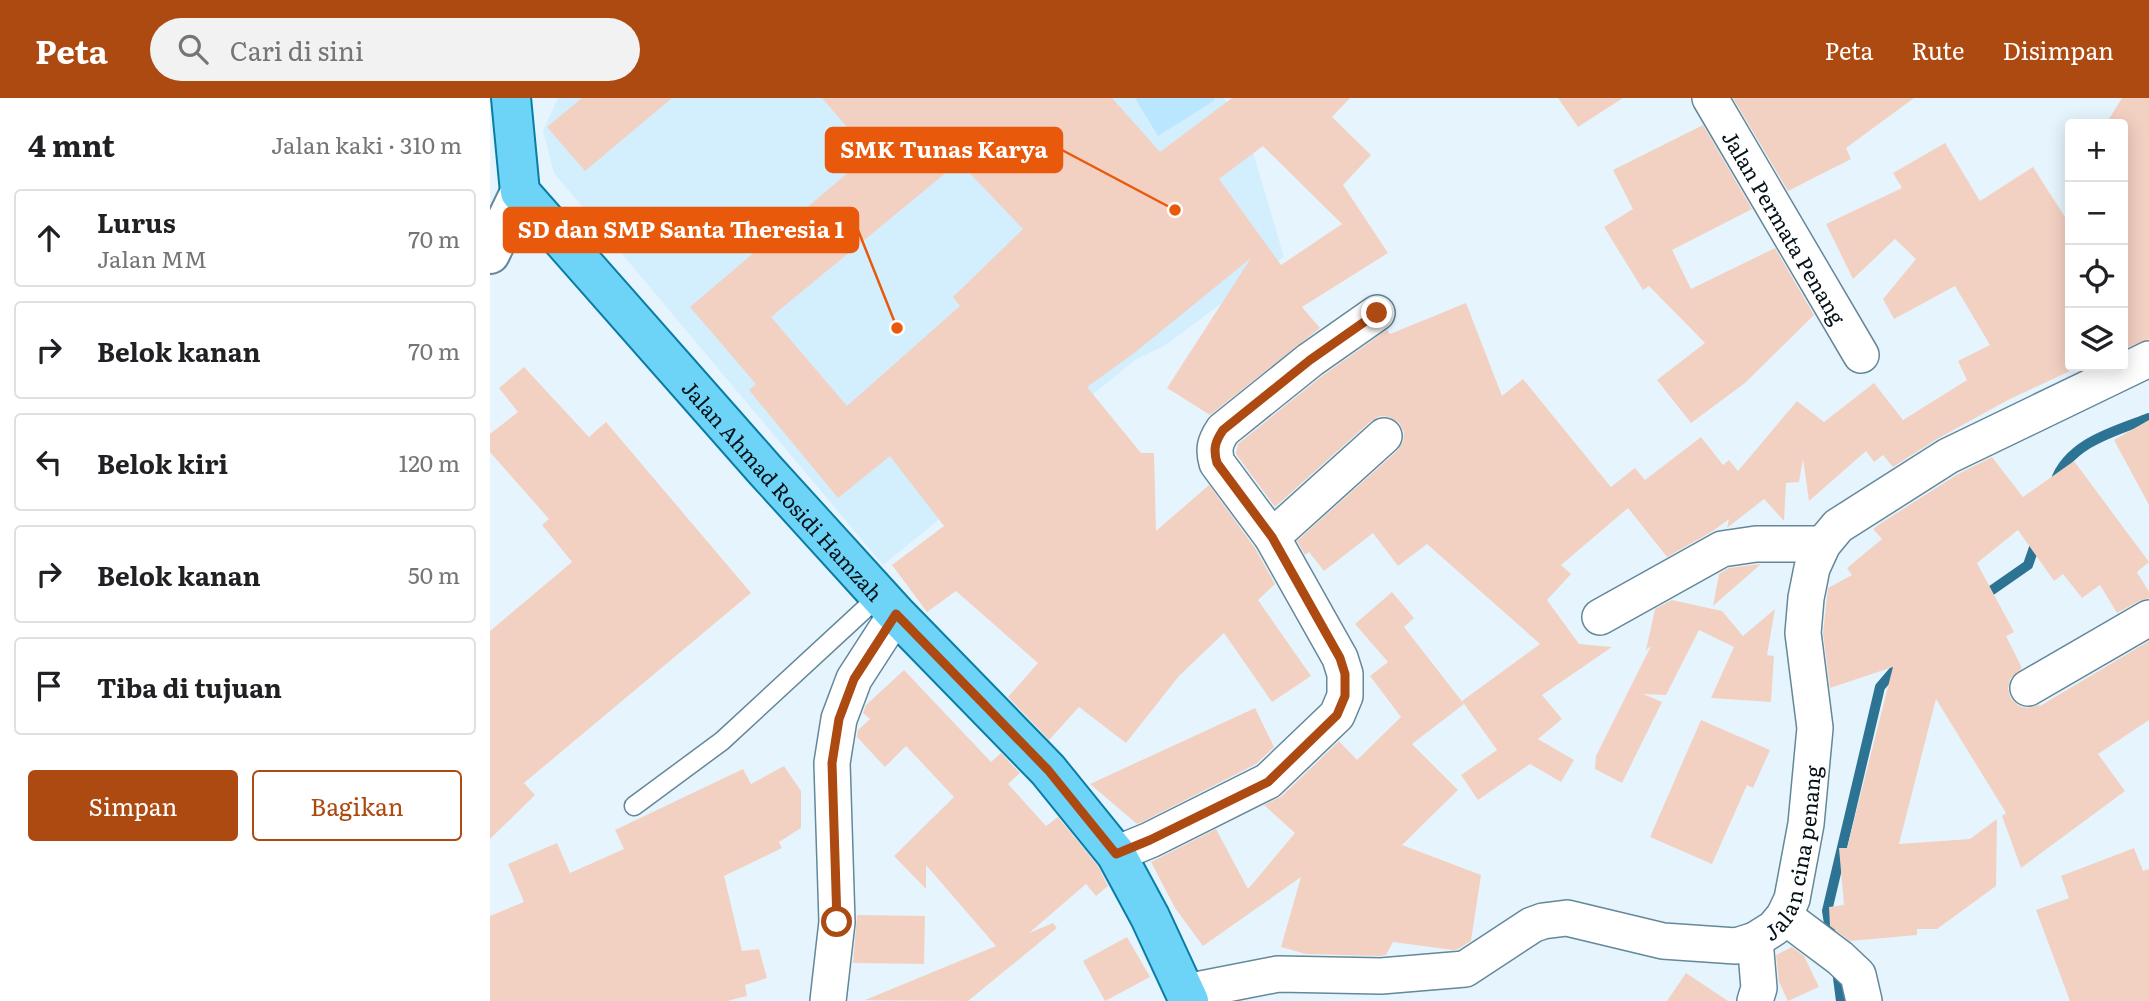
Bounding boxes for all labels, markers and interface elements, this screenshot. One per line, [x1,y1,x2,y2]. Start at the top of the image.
search box [150,18,640,81]
text: Peta [35,25,108,74]
icon: search [174,30,212,68]
text: Cari di sini [230,30,364,69]
text: Peta [1825,32,1874,67]
text: Rute [1912,32,1964,67]
text: Disimpan [2002,32,2114,67]
map controls [2065,119,2128,371]
button: + [2065,119,2128,182]
text: 4 mnt [28,122,115,166]
street label: Jalan Permata Penang [1716,123,1855,330]
text: Jalan kaki · 310 m [271,127,462,161]
callout: SMK Tunas Karya [826,128,1062,172]
text: SMK Tunas Karya [840,131,1048,165]
button: − [2065,182,2128,245]
text: Lurus [97,202,176,241]
callout: SD dan SMP Santa Theresia 1 [504,208,858,252]
text: SD dan SMP Santa Theresia 1 [518,211,845,245]
icon: ahead [30,219,68,257]
text: 70 m [408,221,460,255]
text: Jalan MM [97,241,207,275]
button: locate [2065,245,2128,308]
route end [1361,297,1392,328]
button: layers [2065,308,2128,371]
icon: right [30,331,68,369]
text: Belok kanan [97,331,261,370]
text: 70 m [408,333,460,367]
street label: Jalan Ahmad Rosidi Hamzah [676,372,892,607]
icon: left [30,443,68,481]
text: Belok kiri [97,443,228,482]
text: 120 m [399,445,460,479]
icon: right [30,555,68,593]
text: Belok kanan [97,555,261,594]
text: 50 m [408,557,460,591]
icon: arrive [30,667,68,705]
text: Tiba di tujuan [97,667,282,706]
street label: Jalan cina penang [1757,764,1827,947]
button: Simpan [28,770,238,841]
button: Bagikan [252,770,462,841]
route start [821,906,852,937]

